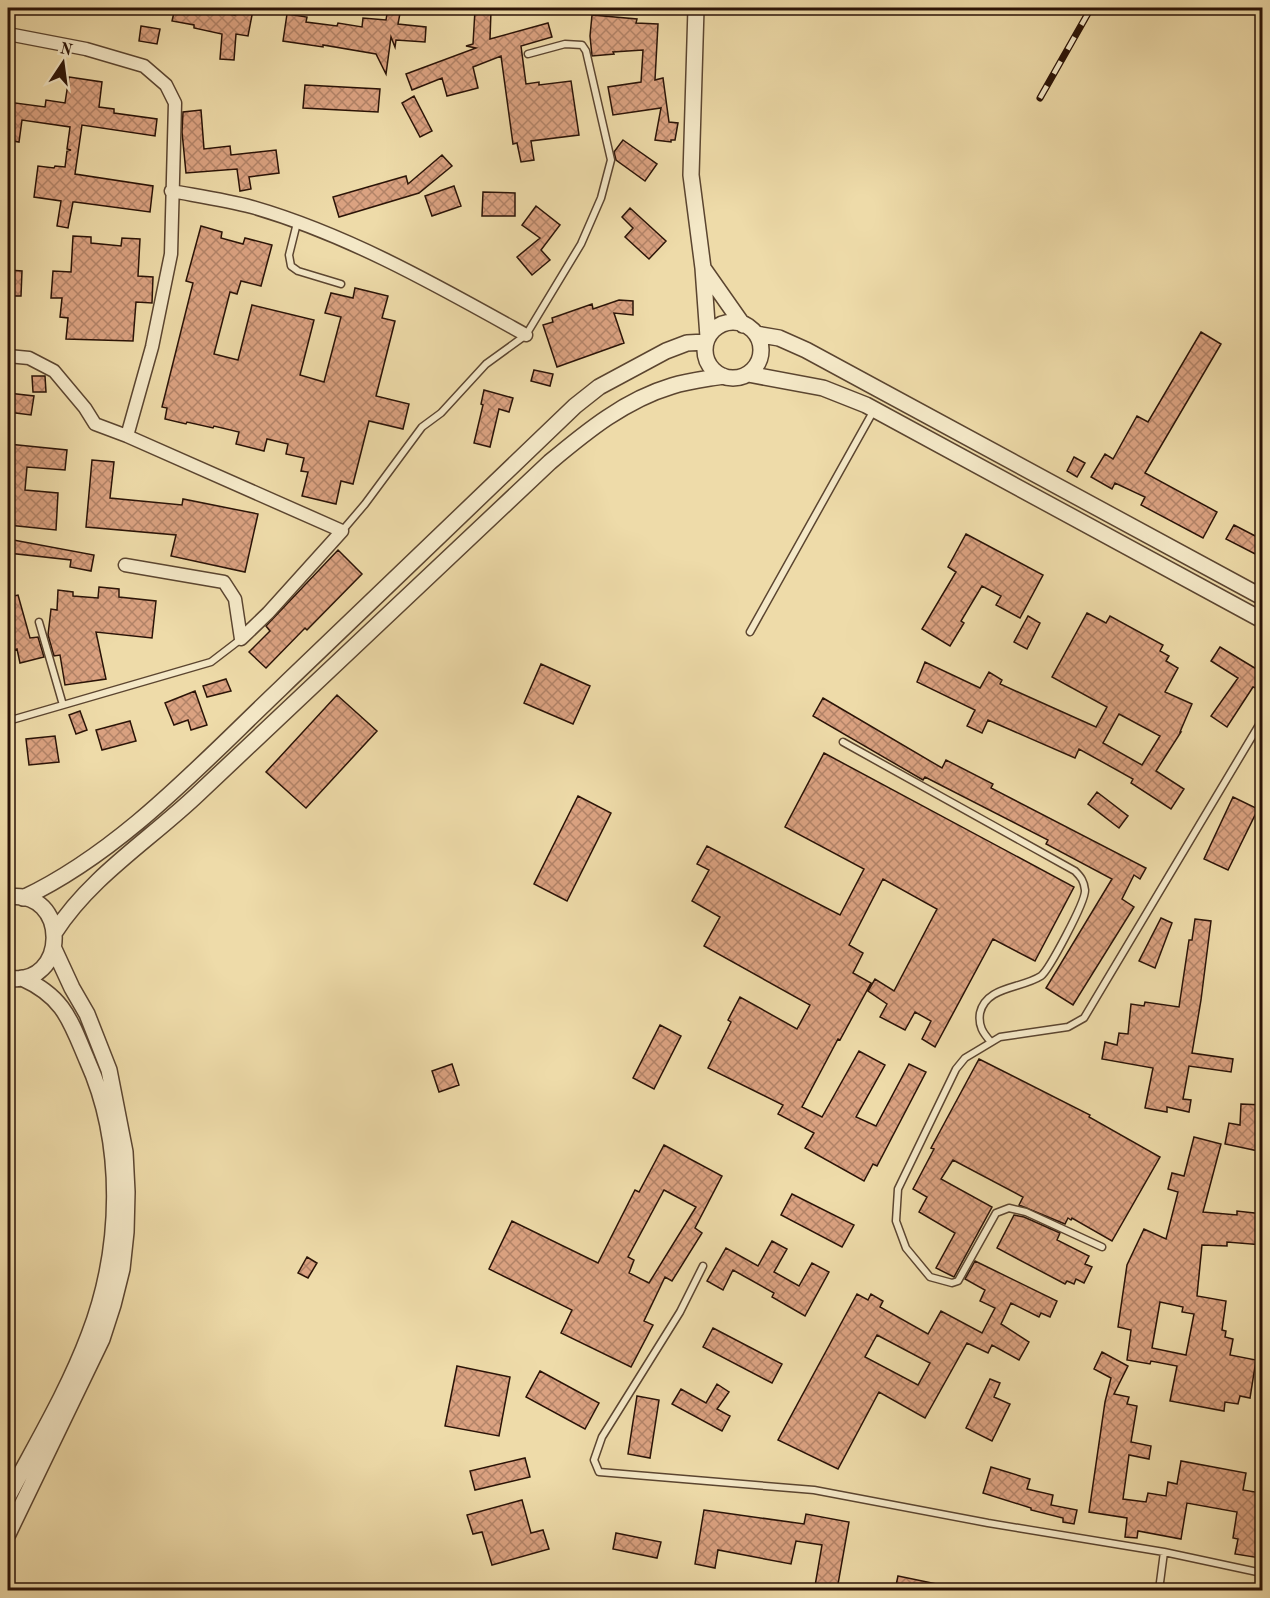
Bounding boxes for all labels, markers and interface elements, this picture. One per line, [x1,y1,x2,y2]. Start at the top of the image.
north arrow [33,33,93,93]
text: N [58,41,74,60]

